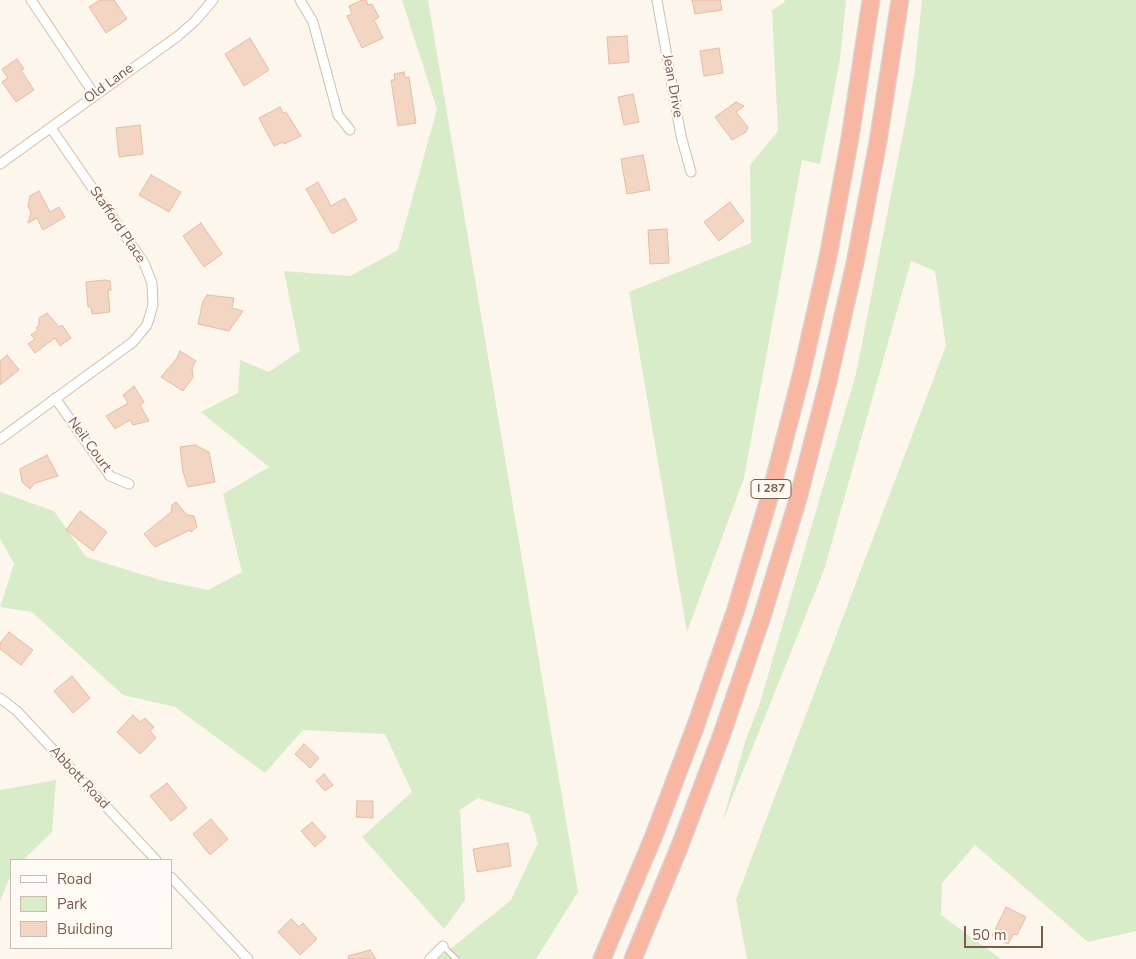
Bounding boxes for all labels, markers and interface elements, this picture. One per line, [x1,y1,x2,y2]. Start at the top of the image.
street label: Jean Drive [658,53,686,119]
street label: Old Lane [81,60,137,108]
street label: Stafford Place [85,184,149,266]
street label: Neil Court [63,414,115,476]
road number: I 287 [751,479,791,498]
street label: Abbott Road [46,743,112,813]
legend [10,859,172,949]
text: Road [57,869,92,889]
text: Park [57,894,87,914]
scale bar [966,916,1045,948]
text: Building [57,919,113,939]
text: 50 m [972,925,1007,945]

